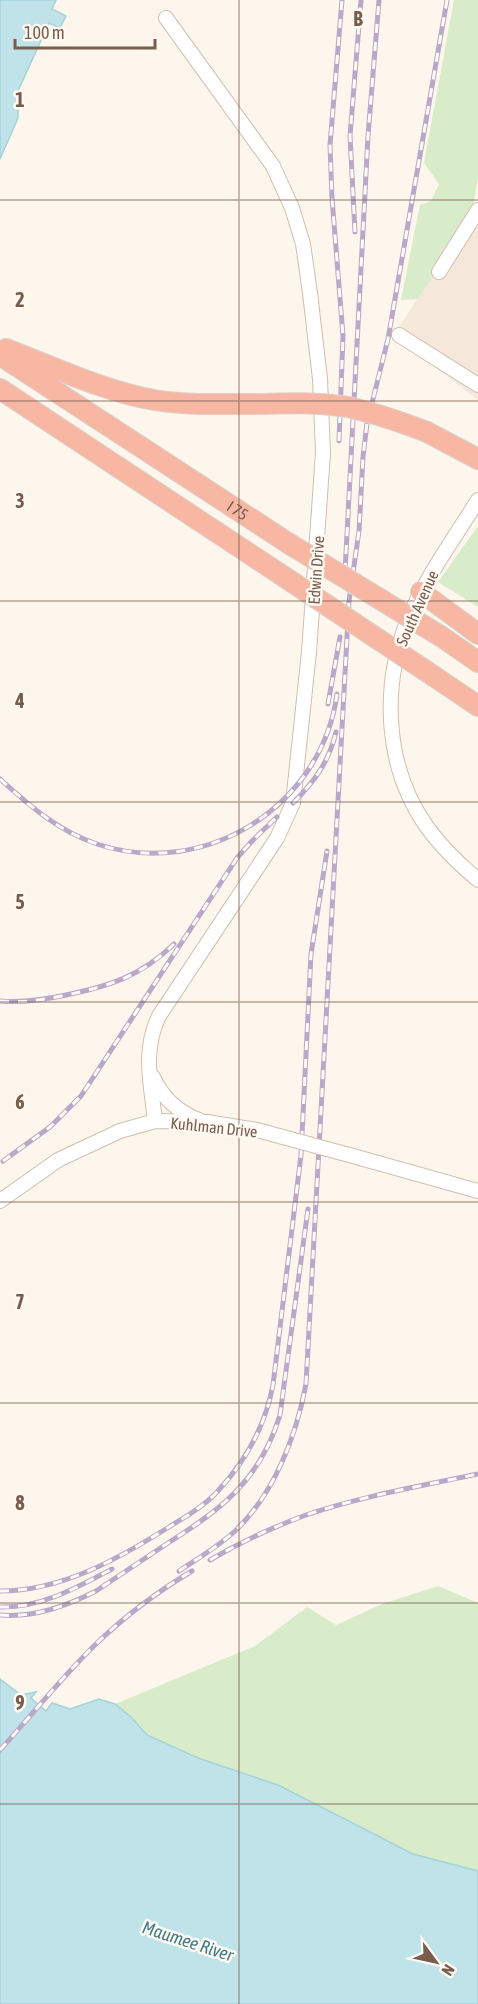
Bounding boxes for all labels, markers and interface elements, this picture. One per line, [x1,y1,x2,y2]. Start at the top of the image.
text: B [353,7,363,30]
scale bar [15,12,154,50]
text: 100 m [24,22,65,43]
text: 1 [15,88,25,111]
text: 2 [15,288,25,311]
text: 3 [15,489,25,512]
street label: I 75 [224,497,252,524]
street label: Edwin Drive [305,535,327,605]
street label: South Avenue [392,567,442,649]
text: 4 [14,689,25,712]
text: 5 [15,890,25,913]
text: 6 [15,1090,25,1113]
street label: Kuhlman Drive [170,1113,258,1141]
text: 7 [15,1290,25,1313]
text: 8 [15,1491,25,1514]
text: 9 [15,1691,25,1714]
water label: Maumee River [140,1916,237,1966]
north arrow [406,1932,466,1992]
text: N [438,1961,459,1979]

